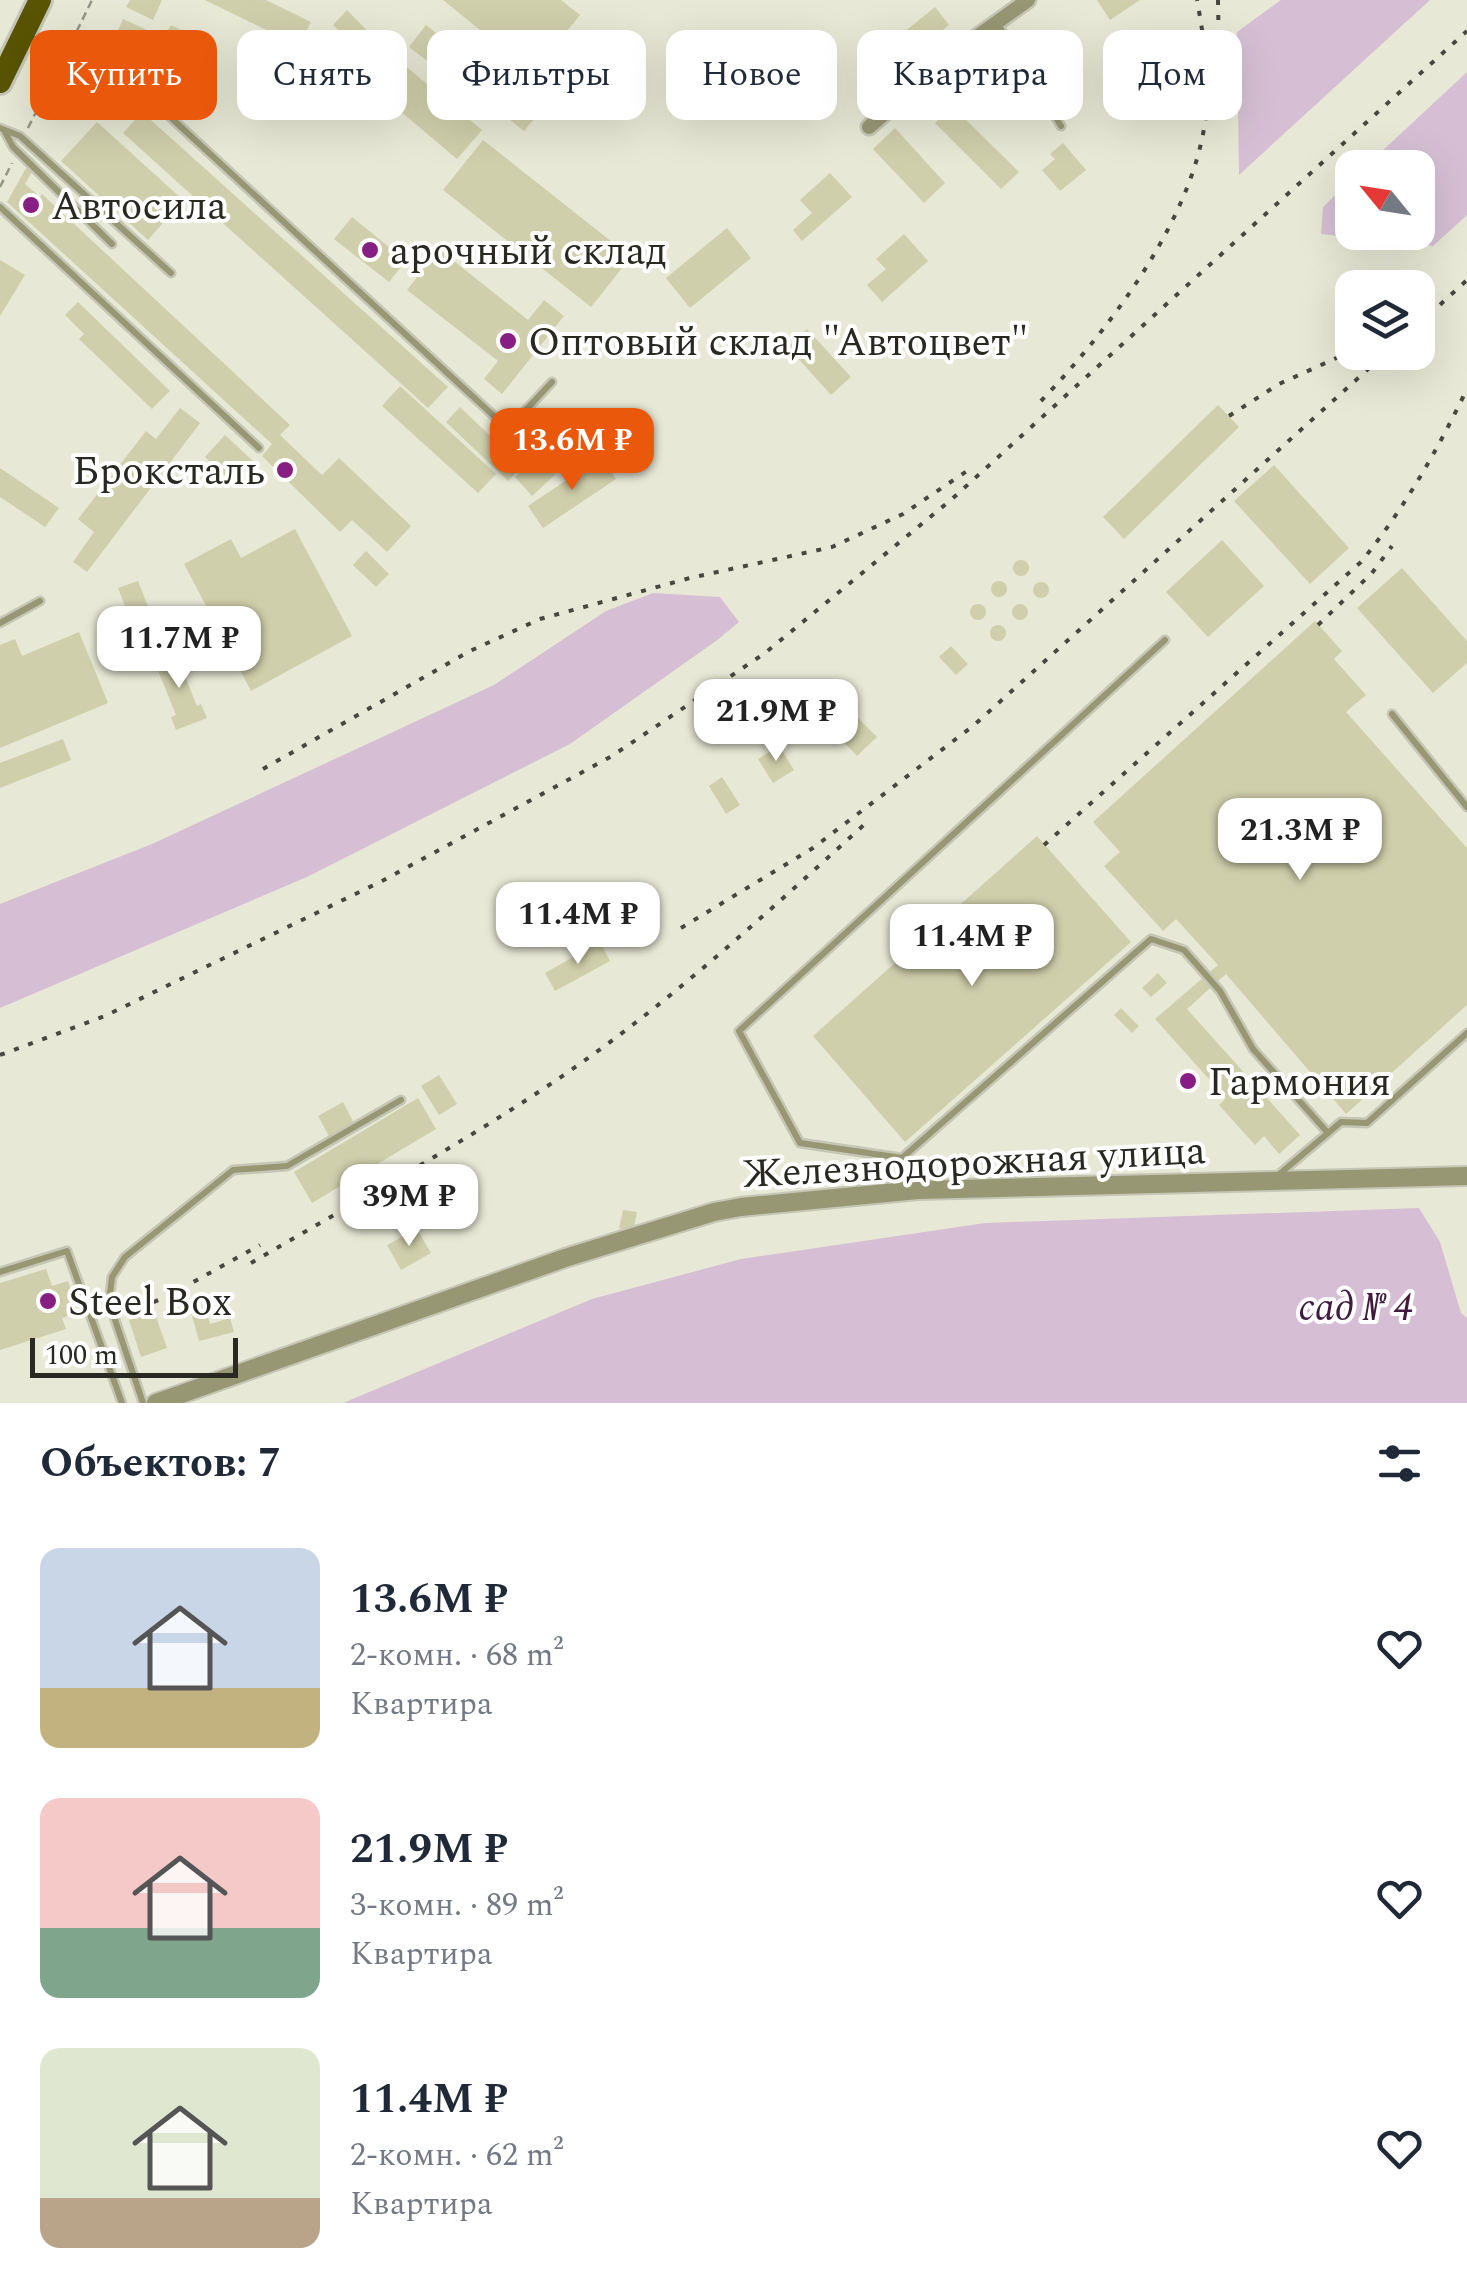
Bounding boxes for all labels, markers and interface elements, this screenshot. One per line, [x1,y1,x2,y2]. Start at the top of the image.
chip: Купить [30,30,217,120]
chip: Снять [237,30,407,120]
chip: Фильтры [427,30,646,120]
chip: Новое [666,30,837,120]
chip: Квартира [857,30,1083,120]
chip: Дом [1103,30,1242,120]
north arrow [1335,150,1435,250]
map controls [1335,150,1435,370]
place label: Автосила [51,177,227,238]
marker: Автосила [20,194,42,216]
place label: арочный склад [390,222,667,283]
marker: арочный склад [359,239,381,261]
button: layers [1335,270,1435,370]
place label: Оптовый склад "Автоцвет" [528,313,1029,374]
marker: Оптовый склад "Автоцвет" [497,330,519,352]
pin: 13.6M ₽ [480,408,664,493]
text: 13.6M ₽ [512,416,632,465]
place label: Броксталь [72,442,265,503]
marker: Броксталь [274,459,296,481]
pin: 11.7M ₽ [87,606,271,691]
text: 11.7M ₽ [119,614,239,663]
pin: 21.9M ₽ [684,679,868,764]
text: 21.9M ₽ [716,687,836,736]
pin: 21.3M ₽ [1208,798,1392,883]
text: 21.3M ₽ [1240,806,1360,855]
pin: 11.4M ₽ [486,882,670,967]
text: 11.4M ₽ [518,890,638,939]
pin: 11.4M ₽ [880,904,1064,989]
text: 11.4M ₽ [912,912,1032,961]
place label: Гармония [1208,1053,1391,1114]
marker: Гармония [1177,1070,1199,1092]
street label: Железнодорожная улица [741,1121,1208,1206]
pin: 39M ₽ [339,1164,479,1249]
text: 39M ₽ [362,1172,456,1221]
place label: Steel Box [68,1273,232,1334]
park label: сад № 4 [1298,1278,1414,1339]
marker: Steel Box [37,1290,59,1312]
scale bar [30,1333,238,1378]
text: 100 m [45,1334,118,1377]
text: Объектов: 7 [40,1432,281,1495]
icon: filters [1372,1436,1427,1491]
text: 13.6M ₽ [350,1568,508,1631]
icon: home [120,1588,240,1708]
icon: heart [1372,1621,1427,1676]
text: 2-комн. · 68 m² [350,1631,564,1680]
text: Квартира [350,1680,493,1729]
text: 21.9M ₽ [350,1818,508,1881]
icon: home [120,1838,240,1958]
icon: heart [1372,1871,1427,1926]
text: 3-комн. · 89 m² [350,1881,564,1930]
text: Квартира [350,1930,493,1979]
text: 11.4M ₽ [350,2068,508,2131]
icon: home [120,2088,240,2208]
icon: heart [1372,2121,1427,2176]
text: 2-комн. · 62 m² [350,2131,564,2180]
text: Квартира [350,2180,493,2229]

